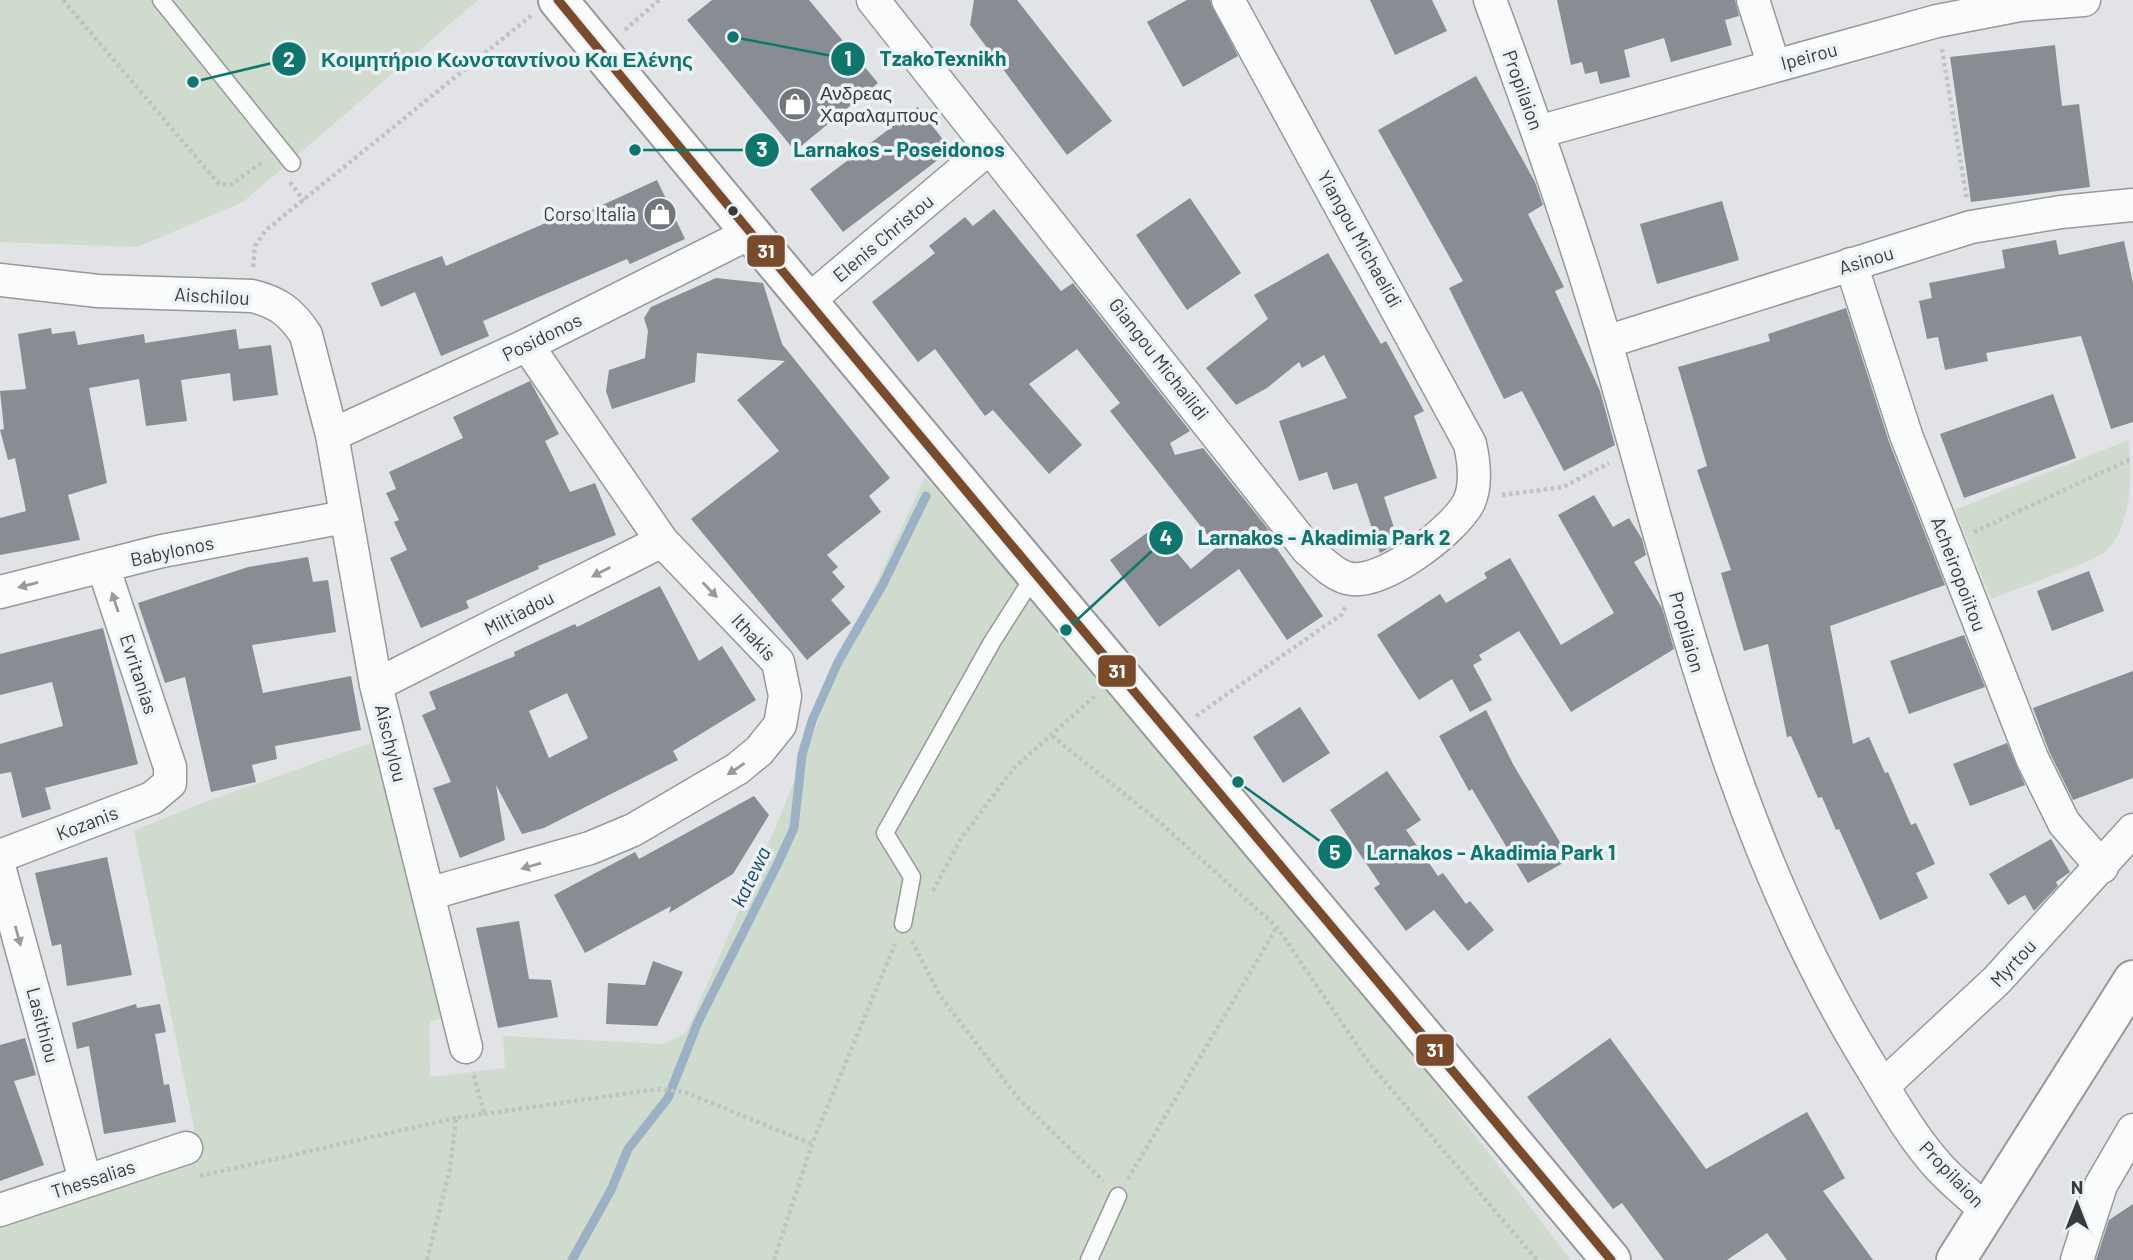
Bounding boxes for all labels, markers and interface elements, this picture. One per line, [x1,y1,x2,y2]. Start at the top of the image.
street label: Ipeirou [1778,37,1840,74]
callout: Κοιμητήριο Κωνσταντίνου Και Ελένης [272,38,707,80]
callout: TzakoTexnikh [831,38,1021,80]
text: 1 [844,45,852,70]
text: TzakoTexnikh [880,45,1006,70]
text: 2 [283,46,295,71]
text: Κοιμητήριο Κωνσταντίνου Και Ελένης [321,46,693,72]
street label: Propilaion [1498,47,1549,133]
place label: Ανδρεας Χαραλαμπους [820,81,938,126]
shop icon: Ανδρεας Χαραλαμπους [776,85,814,123]
callout: Larnakos - Poseidonos [744,129,1019,171]
text: 3 [756,136,768,161]
text: Larnakos - Poseidonos [793,136,1005,161]
street label: Yiangou Michaelidi [1313,166,1408,311]
street label: Elenis Christou [828,189,938,286]
shop icon: Corso Italia [641,195,679,233]
place label: Corso Italia [544,202,636,225]
unlabelled marker [726,204,740,218]
line badge: 31 [746,234,786,268]
text: 31 [758,239,774,262]
street label: Asinou [1836,240,1896,279]
street label: Aischilou [174,282,250,309]
street label: Giangou Michailidi [1105,293,1214,424]
street label: Posidonos [498,307,585,366]
street label: Acheiropoiitou [1927,513,1992,634]
callout: Larnakos - Akadimia Park 2 [1148,517,1465,559]
text: 4 [1160,524,1172,549]
text: Larnakos - Akadimia Park 2 [1197,524,1451,549]
street label: Babylonos [128,530,216,571]
one-way arrow [591,566,611,577]
one-way arrow [16,580,38,591]
one-way arrow [701,581,717,598]
street label: Miltiadou [480,585,557,640]
street label: Propilaion [1665,589,1710,675]
one-way arrow [109,591,119,612]
street label: Ithakis [727,608,781,665]
street label: Evritanias [116,631,163,717]
line badge: 31 [1097,654,1137,688]
text: 31 [1109,659,1125,682]
street label: Aischylou [371,702,412,784]
one-way arrow [726,763,745,776]
street label: Kozanis [53,800,121,845]
callout: Larnakos - Akadimia Park 1 [1317,831,1629,873]
text: 5 [1329,839,1341,864]
text: Larnakos - Akadimia Park 1 [1367,839,1615,864]
water label: katewa [724,842,775,911]
one-way arrow [520,862,541,872]
one-way arrow [13,925,24,947]
street label: Myrtou [1985,934,2040,991]
street label: Lasithiou [22,985,65,1065]
line badge: 31 [1415,1033,1455,1067]
text: 31 [1427,1038,1443,1061]
street label: Propilaion [1915,1136,1990,1212]
street label: Thessalias [48,1154,138,1203]
north arrow [2042,1169,2112,1239]
text: N [2071,1175,2083,1198]

